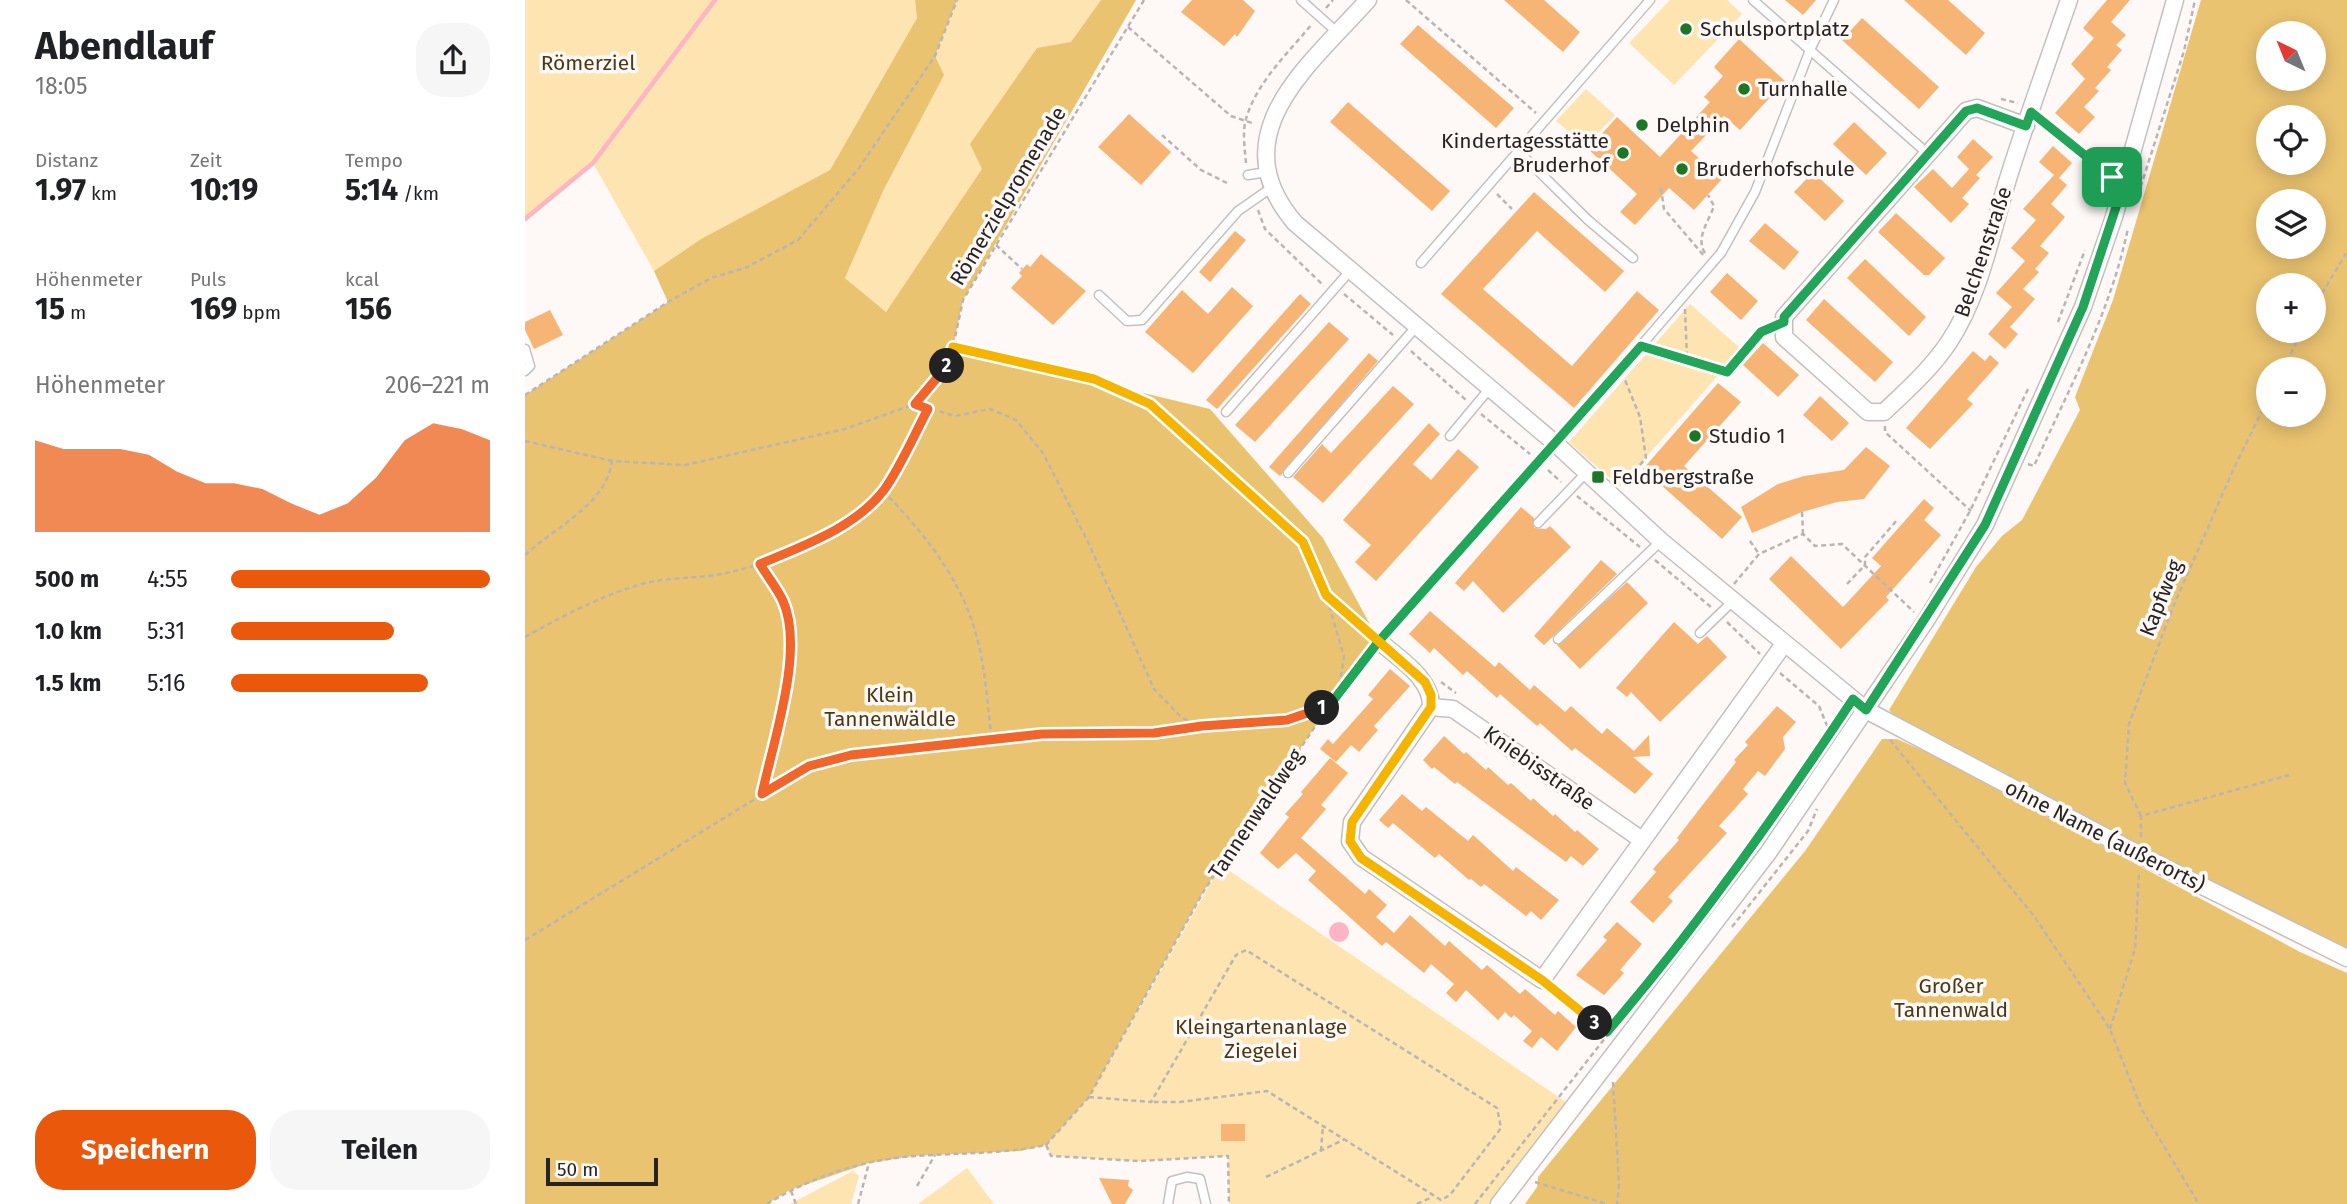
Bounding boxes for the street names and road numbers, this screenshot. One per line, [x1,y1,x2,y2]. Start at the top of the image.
street label: Römerzielpromenade [944,102,1072,290]
street label: Belchenstraße [1948,183,2018,321]
street label: Kapfweg [2134,556,2188,640]
street label: Kniebisstraße [1478,720,1600,816]
street label: Tannenwaldweg [1203,744,1309,884]
street label: ohne Name (außerorts) [2001,774,2209,898]

